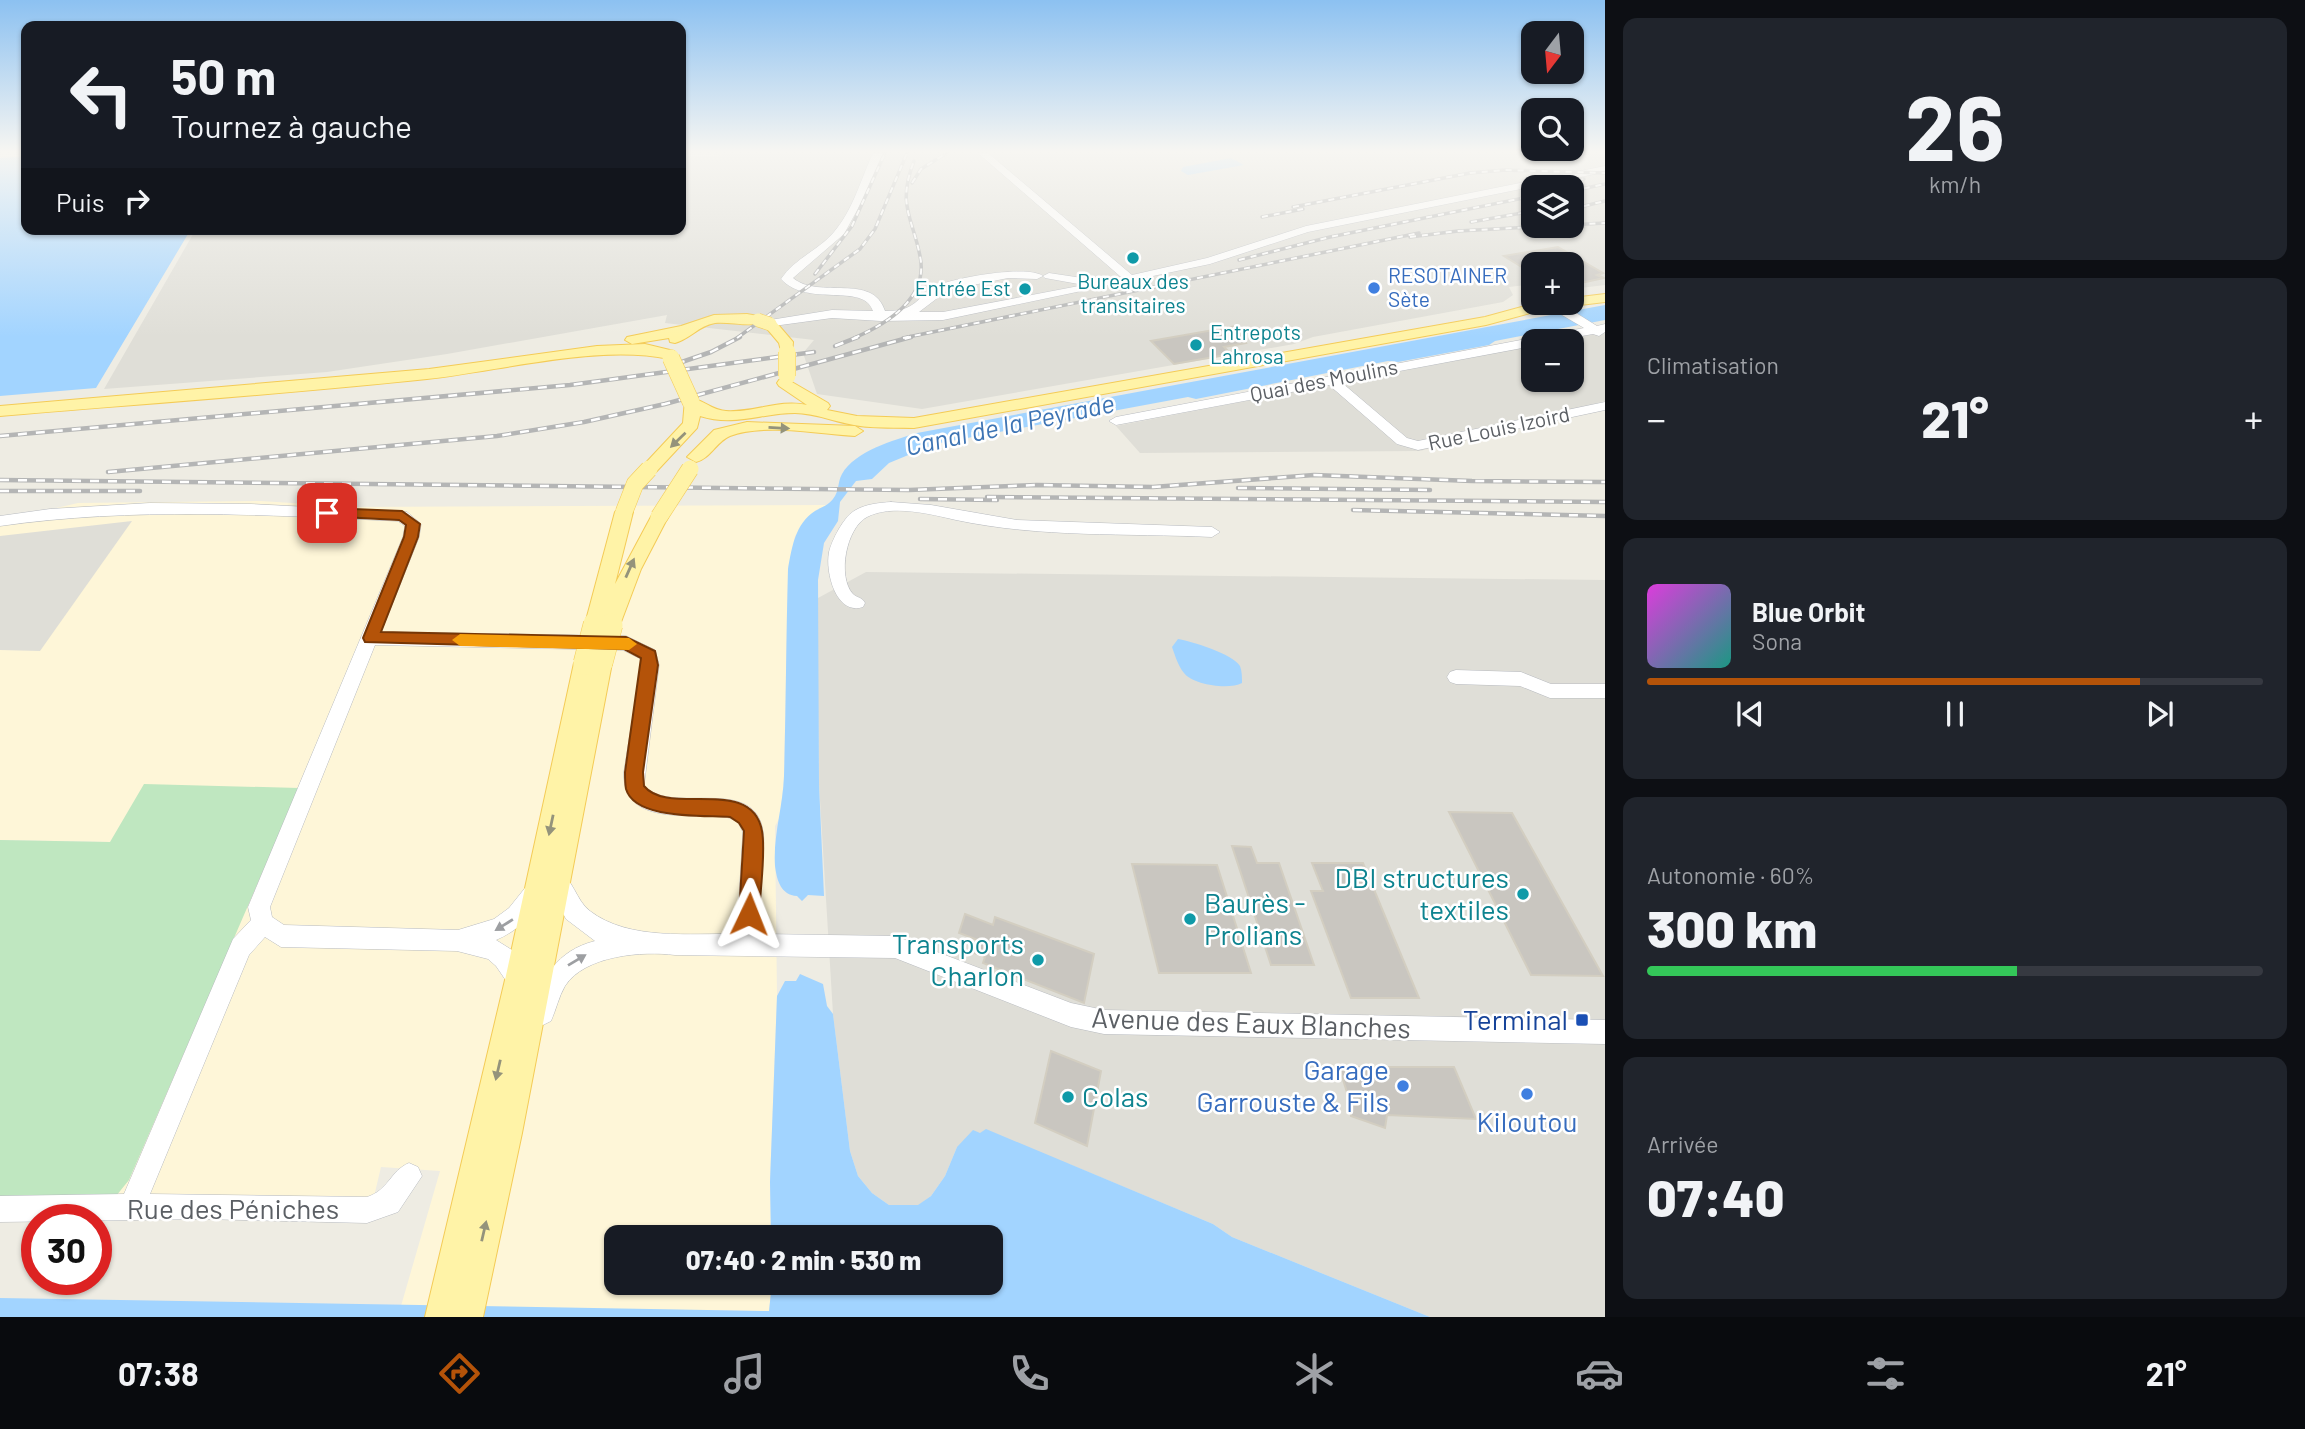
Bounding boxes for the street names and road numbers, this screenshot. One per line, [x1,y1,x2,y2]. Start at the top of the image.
street label: Quai des Moulins [1248,353,1400,406]
street label: Rue Louis Izoird [1425,400,1572,455]
street label: Avenue des Eaux Blanches [1091,999,1411,1045]
street label: Rue des Péniches [127,1191,339,1225]

